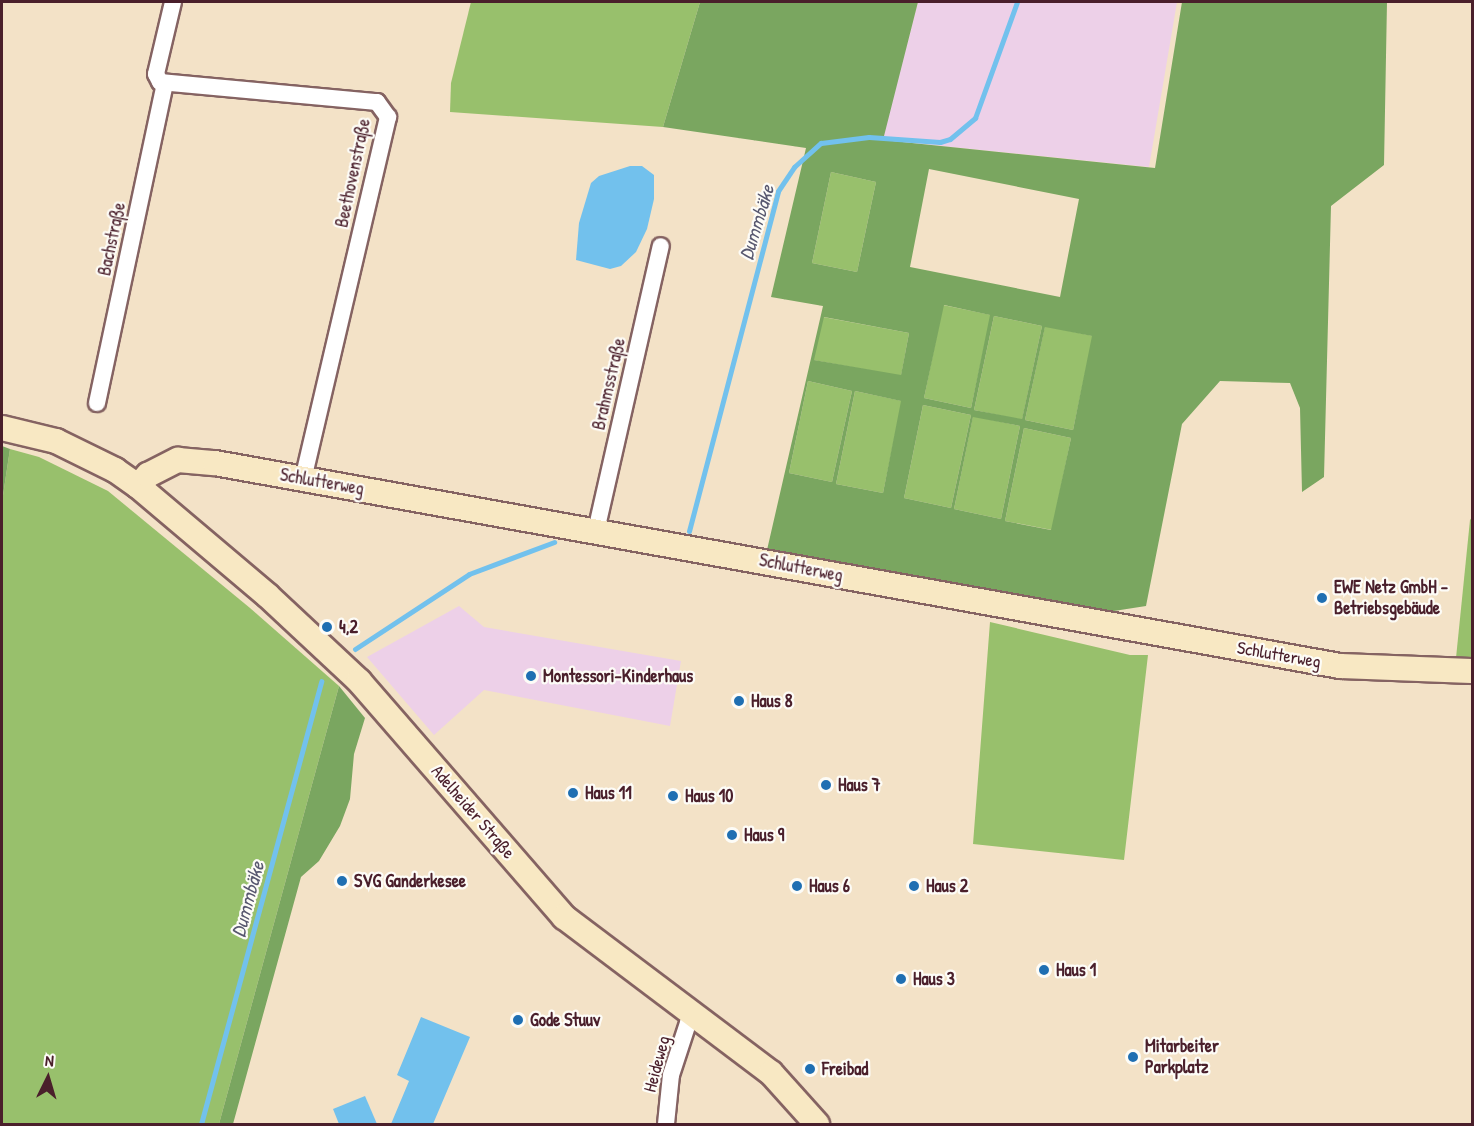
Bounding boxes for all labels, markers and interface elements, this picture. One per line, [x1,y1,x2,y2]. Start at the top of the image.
street label: Beethovenstraße [331,117,375,229]
water label: Dummbäke [733,182,779,262]
street label: Bachstraße [94,200,130,278]
street label: Brahmsstraße [588,336,630,432]
street label: Schlutterweg [278,464,366,500]
street label: Schlutterweg [757,549,845,587]
place label: EWE Netz GmbH - Betriebsgebäude [1334,577,1448,620]
marker: EWE Netz GmbH - Betriebsgebäude [1315,591,1329,605]
place label: 4,2 [339,616,358,638]
marker: 4,2 [320,620,334,634]
street label: Schlutterweg [1235,637,1323,673]
place label: Montessori-Kinderhaus [543,665,693,687]
marker: Montessori-Kinderhaus [524,669,538,683]
place label: Haus 8 [751,690,793,712]
marker: Haus 8 [732,694,746,708]
street label: Adelheider Straße [427,761,519,863]
place label: Haus 7 [838,774,881,796]
marker: Haus 7 [819,778,833,792]
place label: Haus 11 [585,782,632,804]
place label: Haus 10 [685,785,733,807]
marker: Haus 11 [566,786,580,800]
marker: Haus 10 [666,789,680,803]
place label: Haus 9 [744,824,784,846]
marker: Haus 9 [725,828,739,842]
water label: Dummbäke [225,859,269,939]
place label: SVG Ganderkesee [354,870,466,892]
marker: SVG Ganderkesee [335,874,349,888]
place label: Haus 6 [809,875,850,897]
place label: Haus 2 [926,875,968,897]
marker: Haus 6 [790,879,804,893]
marker: Haus 2 [907,879,921,893]
place label: Haus 1 [1056,959,1096,981]
marker: Haus 1 [1037,963,1051,977]
place label: Haus 3 [913,968,955,990]
marker: Haus 3 [894,972,908,986]
place label: Gode Stuuv [530,1009,600,1031]
marker: Gode Stuuv [511,1013,525,1027]
street label: Heideweg [639,1034,675,1094]
place label: Mitarbeiter Parkplatz [1145,1036,1219,1078]
north arrow [18,1048,78,1108]
text: N [44,1049,55,1071]
marker: Mitarbeiter Parkplatz [1126,1050,1140,1064]
place label: Freibad [822,1058,868,1080]
marker: Freibad [803,1062,817,1076]

